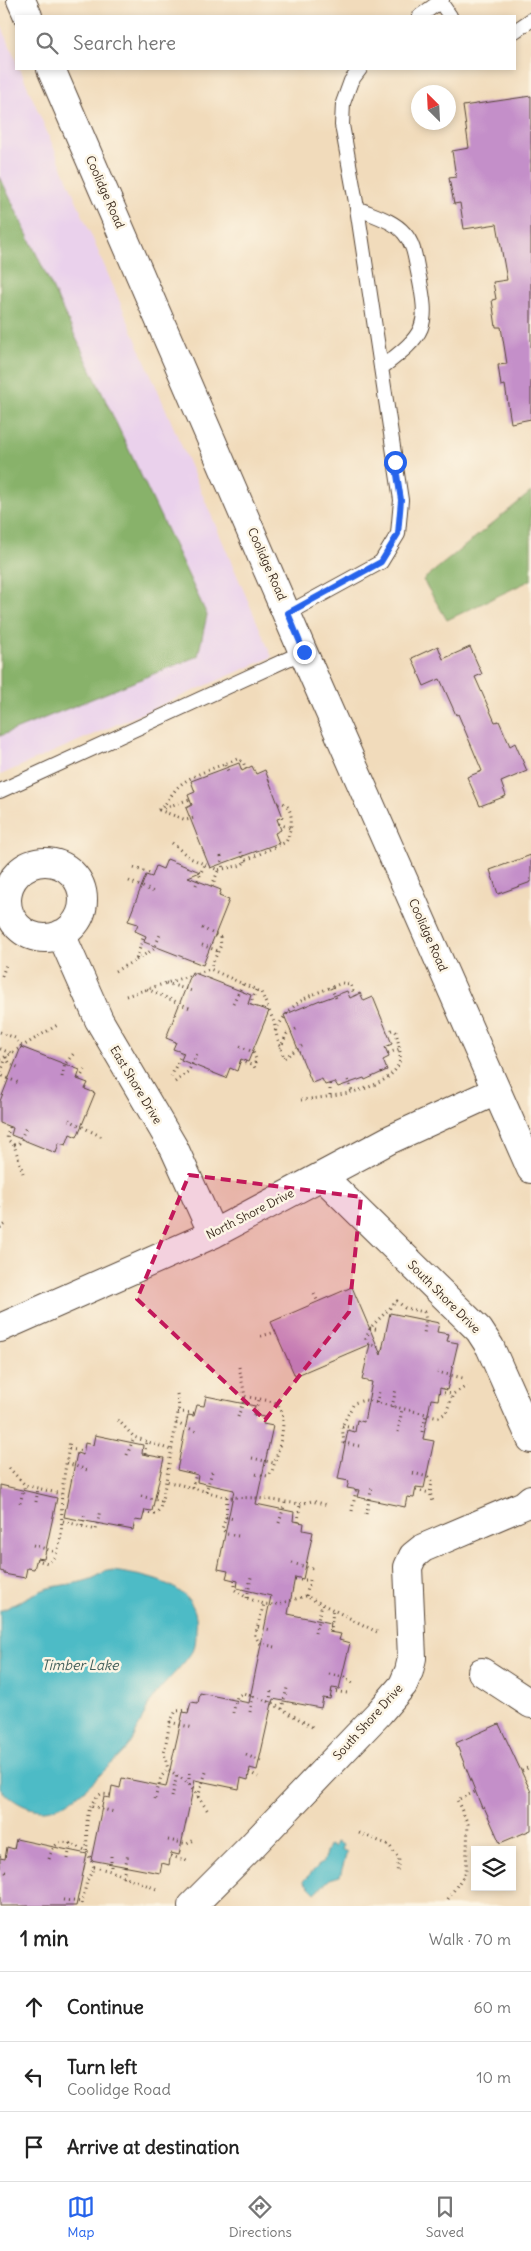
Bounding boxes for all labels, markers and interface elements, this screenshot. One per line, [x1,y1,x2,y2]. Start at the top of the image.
search box [15,15,516,70]
icon: search [33,29,61,57]
text: Search here [73,31,176,55]
north arrow [411,85,456,130]
street label: Coolidge Road [83,153,128,230]
route start [384,451,407,474]
street label: Coolidge Road [245,525,290,602]
route end [293,641,316,664]
street label: Coolidge Road [406,896,451,973]
street label: East Shore Drive [107,1043,166,1127]
street label: North Shore Drive [203,1185,296,1242]
street label: South Shore Drive [405,1257,484,1336]
water label: Timber Lake [41,1656,120,1674]
street label: South Shore Drive [330,1681,406,1763]
map controls [471,1846,516,1891]
button: layers [471,1846,516,1891]
text: 1 min [20,1925,69,1952]
text: Walk · 70 m [429,1929,511,1949]
icon: ahead [20,1993,48,2021]
text: Continue [67,1995,144,2019]
text: 60 m [473,1997,511,2017]
text: Turn left [67,2055,137,2079]
icon: left [20,2063,48,2091]
text: 10 m [476,2067,511,2087]
text: Coolidge Road [67,2079,171,2099]
icon: arrive [20,2133,48,2161]
text: Arrive at destination [67,2135,240,2159]
tab: Map [67,2193,95,2241]
tab: Directions [229,2193,292,2241]
tab: Saved [426,2193,464,2241]

